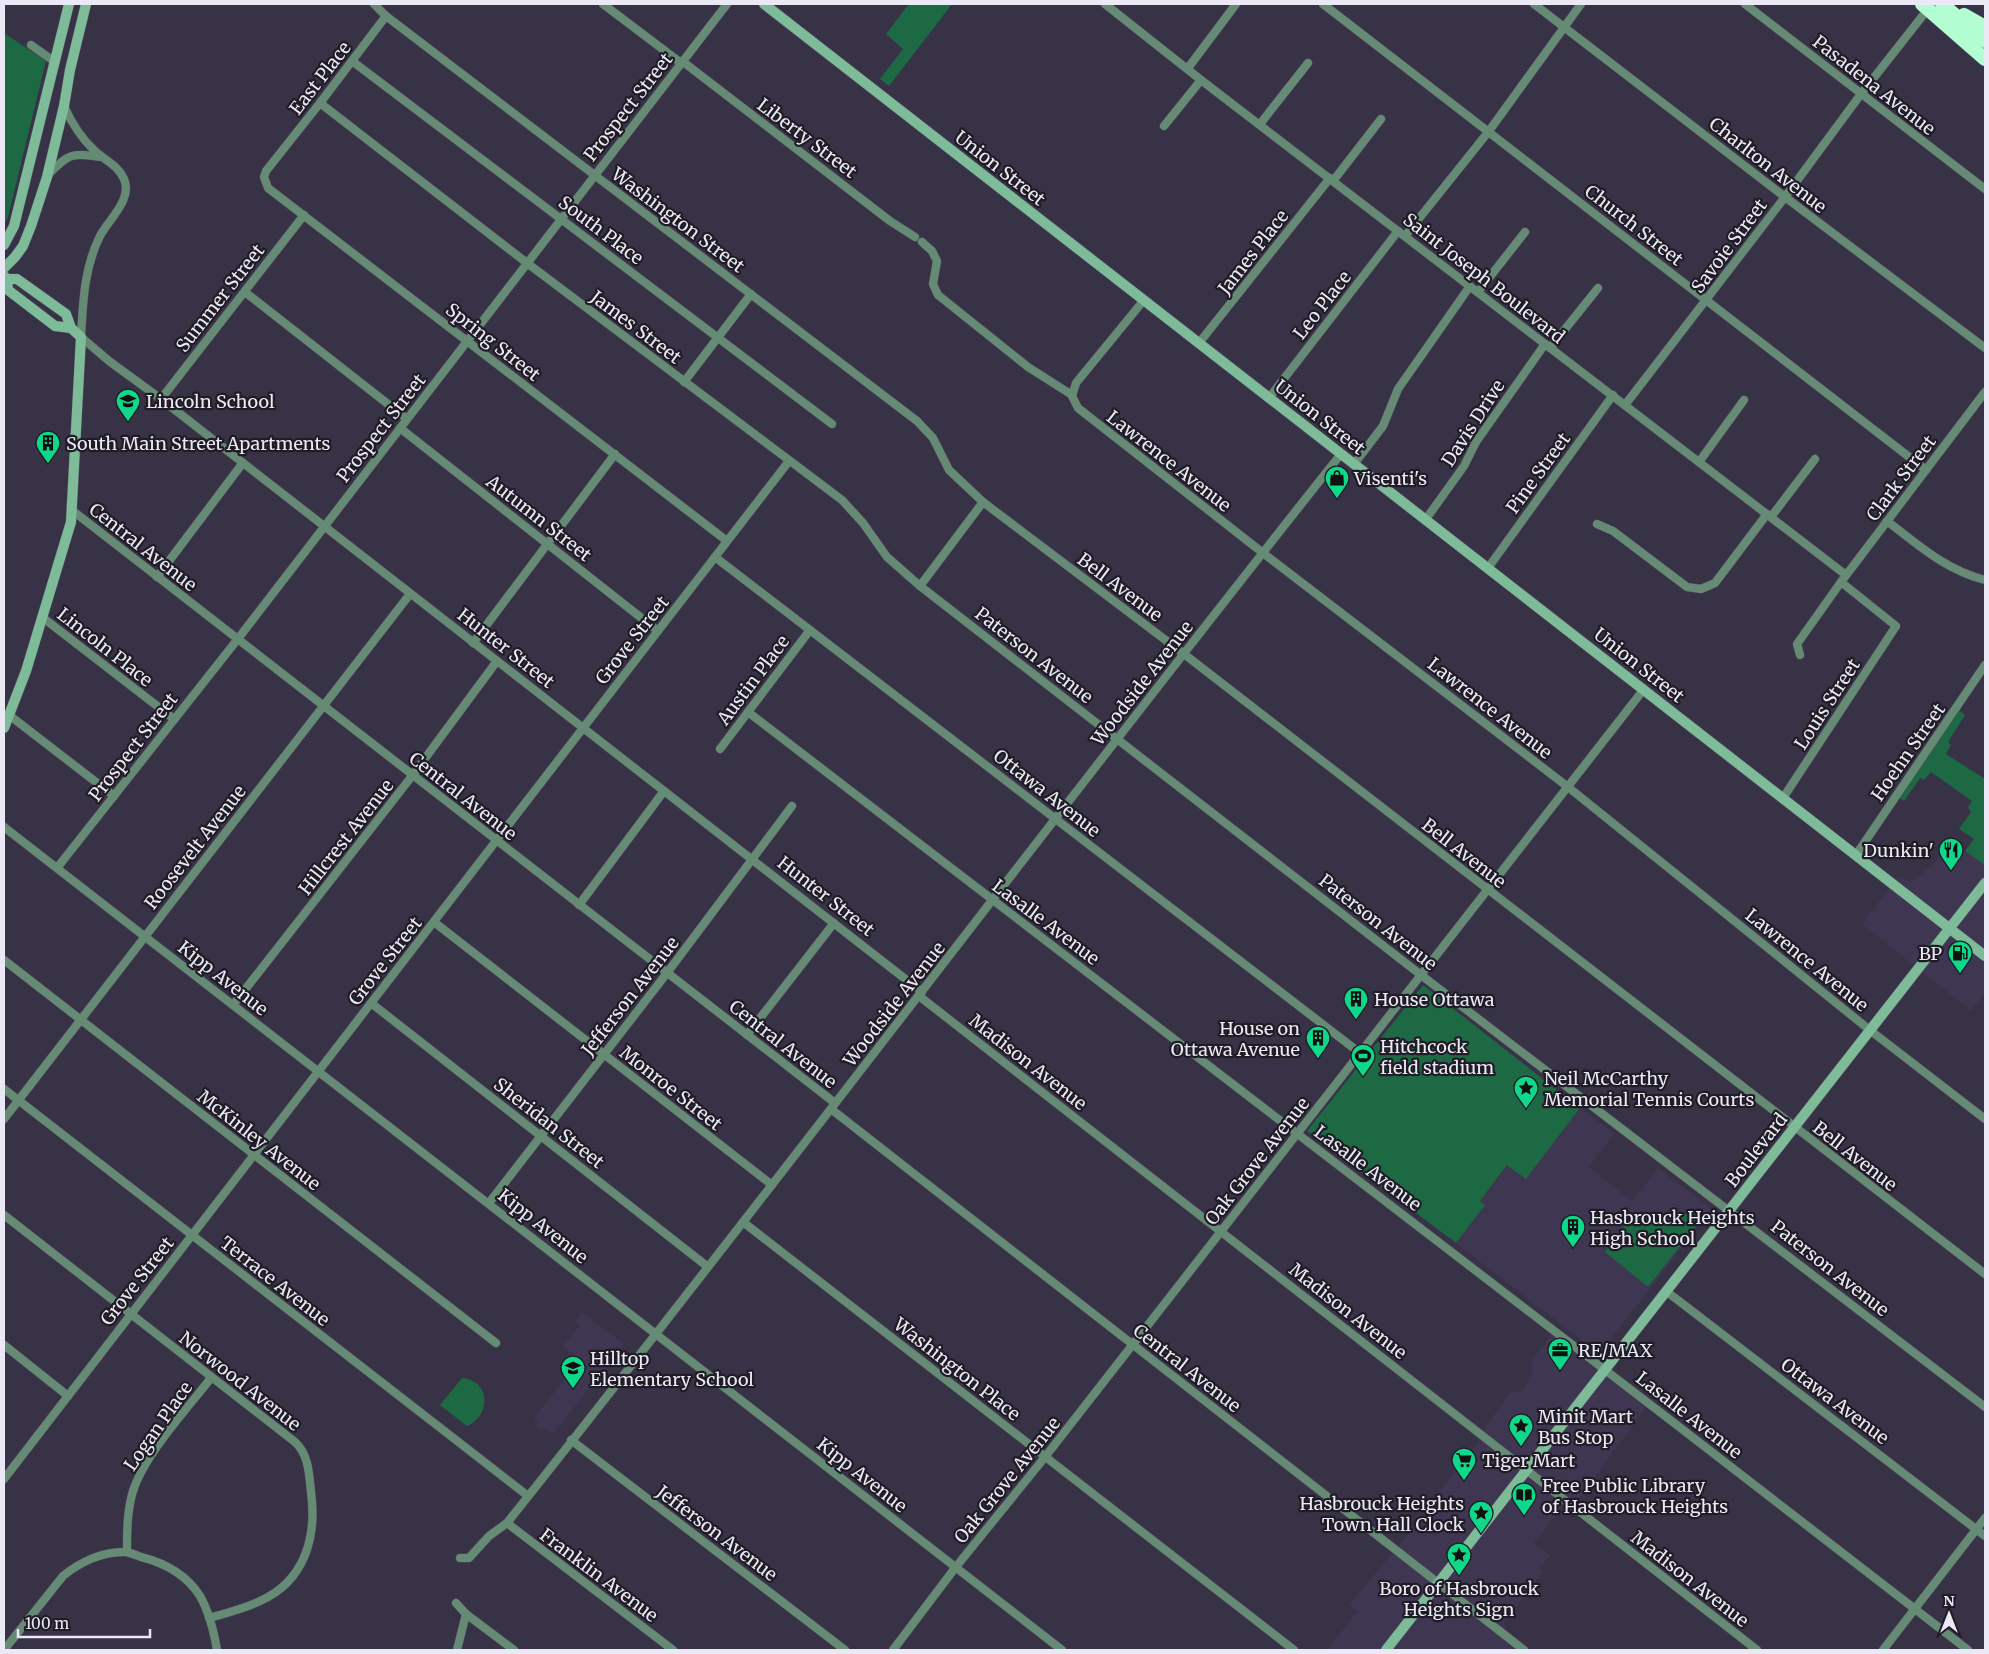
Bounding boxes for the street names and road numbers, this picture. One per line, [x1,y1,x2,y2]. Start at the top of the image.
street label: Pasadena Avenue [1808,30,1940,140]
street label: East Place [284,37,356,119]
street label: Prospect Street [578,48,678,166]
street label: Liberty Street [753,93,861,183]
street label: Charlton Avenue [1705,112,1831,218]
street label: Union Street [950,125,1050,211]
street label: Washington Street [606,162,749,278]
street label: Church Street [1580,179,1688,271]
street label: South Place [554,191,648,269]
street label: Savoie Street [1686,194,1772,298]
street label: James Place [1212,205,1293,300]
street label: Saint Joseph Boulevard [1399,208,1570,348]
street label: Summer Street [171,239,269,357]
street label: Leo Place [1288,266,1356,344]
street label: James Street [585,285,686,369]
street label: Spring Street [441,298,545,386]
street label: Prospect Street [331,369,431,487]
street label: Union Street [1270,374,1370,460]
street label: Davis Drive [1436,375,1510,471]
street label: Lawrence Avenue [1102,405,1236,517]
street label: Pine Street [1501,428,1575,518]
street label: Clark Street [1861,430,1941,526]
street label: Autumn Street [481,469,596,566]
street label: Central Avenue [85,498,201,596]
street label: Bell Avenue [1073,548,1167,626]
street label: Grove Street [590,591,674,689]
street label: Paterson Avenue [970,602,1098,708]
street label: Lincoln Place [53,603,157,691]
street label: Hunter Street [453,603,559,693]
street label: Woodside Avenue [1085,616,1198,751]
street label: Union Street [1589,622,1689,708]
street label: Austin Place [711,631,794,730]
street label: Lawrence Avenue [1423,652,1557,764]
street label: Louis Street [1789,654,1865,754]
street label: Prospect Street [83,688,183,806]
street label: Hoehn Street [1866,699,1950,805]
street label: Ottawa Avenue [989,744,1105,842]
street label: Central Avenue [405,747,521,845]
street label: Hillcrest Avenue [294,774,398,900]
street label: Roosevelt Avenue [139,780,251,914]
street label: Bell Avenue [1417,813,1511,893]
street label: Hunter Street [773,851,879,941]
street label: Paterson Avenue [1314,869,1442,975]
street label: Lasalle Avenue [988,874,1104,970]
street label: Lawrence Avenue [1741,903,1873,1017]
street label: Grove Street [343,912,427,1010]
street label: Jefferson Avenue [576,932,684,1061]
street label: Kipp Avenue [173,936,273,1020]
street label: Woodside Avenue [837,937,950,1072]
street label: Central Avenue [725,995,841,1093]
street label: Madison Avenue [965,1009,1091,1115]
street label: Monroe Street [615,1041,727,1135]
street label: Sheridan Street [489,1073,609,1173]
street label: McKinley Avenue [193,1085,325,1195]
street label: Oak Grove Avenue [1200,1092,1314,1230]
street label: Boulevard [1720,1108,1792,1192]
street label: Bell Avenue [1808,1116,1902,1196]
street label: Lasalle Avenue [1310,1120,1426,1216]
street label: Kipp Avenue [493,1184,593,1268]
street label: Paterson Avenue [1766,1215,1894,1321]
street label: Terrace Avenue [216,1231,334,1331]
street label: Grove Street [95,1232,179,1330]
street label: Madison Avenue [1285,1258,1411,1364]
street label: Washington Place [888,1312,1025,1426]
street label: Central Avenue [1129,1319,1245,1417]
street label: Norwood Avenue [175,1326,305,1436]
street label: Ottawa Avenue [1776,1353,1894,1449]
street label: Lasalle Avenue [1631,1366,1747,1464]
street label: Logan Place [119,1377,197,1475]
street label: Oak Grove Avenue [949,1412,1065,1548]
street label: Kipp Avenue [812,1433,912,1517]
street label: Jefferson Avenue [651,1480,782,1586]
street label: Franklin Avenue [535,1523,663,1627]
street label: Madison Avenue [1627,1526,1753,1632]

